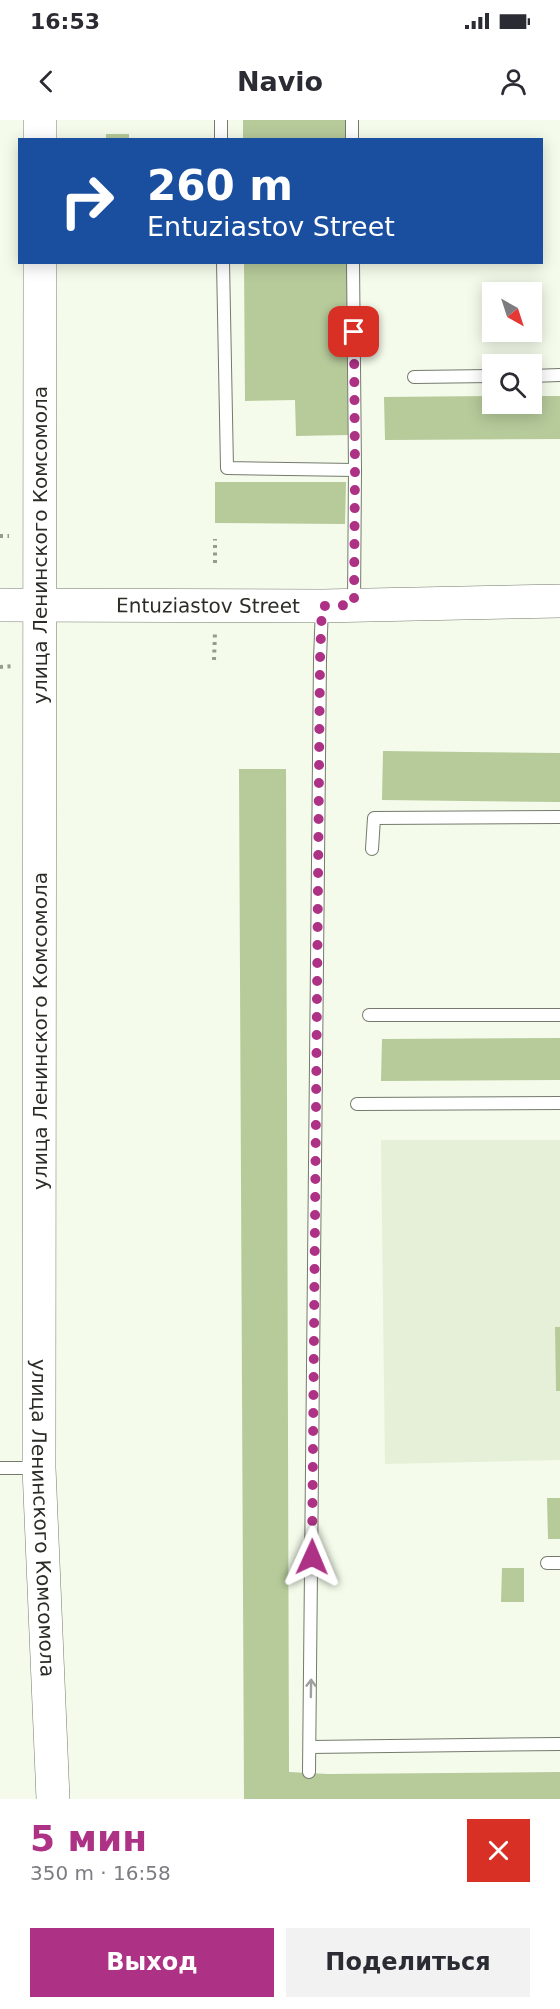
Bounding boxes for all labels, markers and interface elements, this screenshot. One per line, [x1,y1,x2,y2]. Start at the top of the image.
text: 16:53 [30,9,100,34]
icon: back [30,65,63,98]
icon: person [497,65,530,98]
text: Navio [237,66,323,97]
text: 260 m [147,161,293,210]
icon: right [48,162,126,240]
text: Entuziastov Street [147,211,395,242]
north arrow [482,282,542,342]
map controls [482,282,542,414]
pin [328,306,379,357]
icon: arrive [337,315,370,348]
button: search [482,354,542,414]
street label: улица Ленинского Комсомола [28,386,52,704]
street label: Entuziastov Street [116,593,300,618]
street label: улица Ленинского Комсомола [28,872,52,1190]
street label: улица Ленинского Комсомола [27,1359,60,1677]
position arrow [280,1525,344,1589]
one-way arrow [305,1679,317,1699]
text: 5 мин [30,1818,147,1859]
button: close [467,1819,530,1882]
text: 350 m · 16:58 [30,1861,171,1885]
button: Выход [30,1928,274,1997]
button: Поделиться [286,1928,530,1997]

